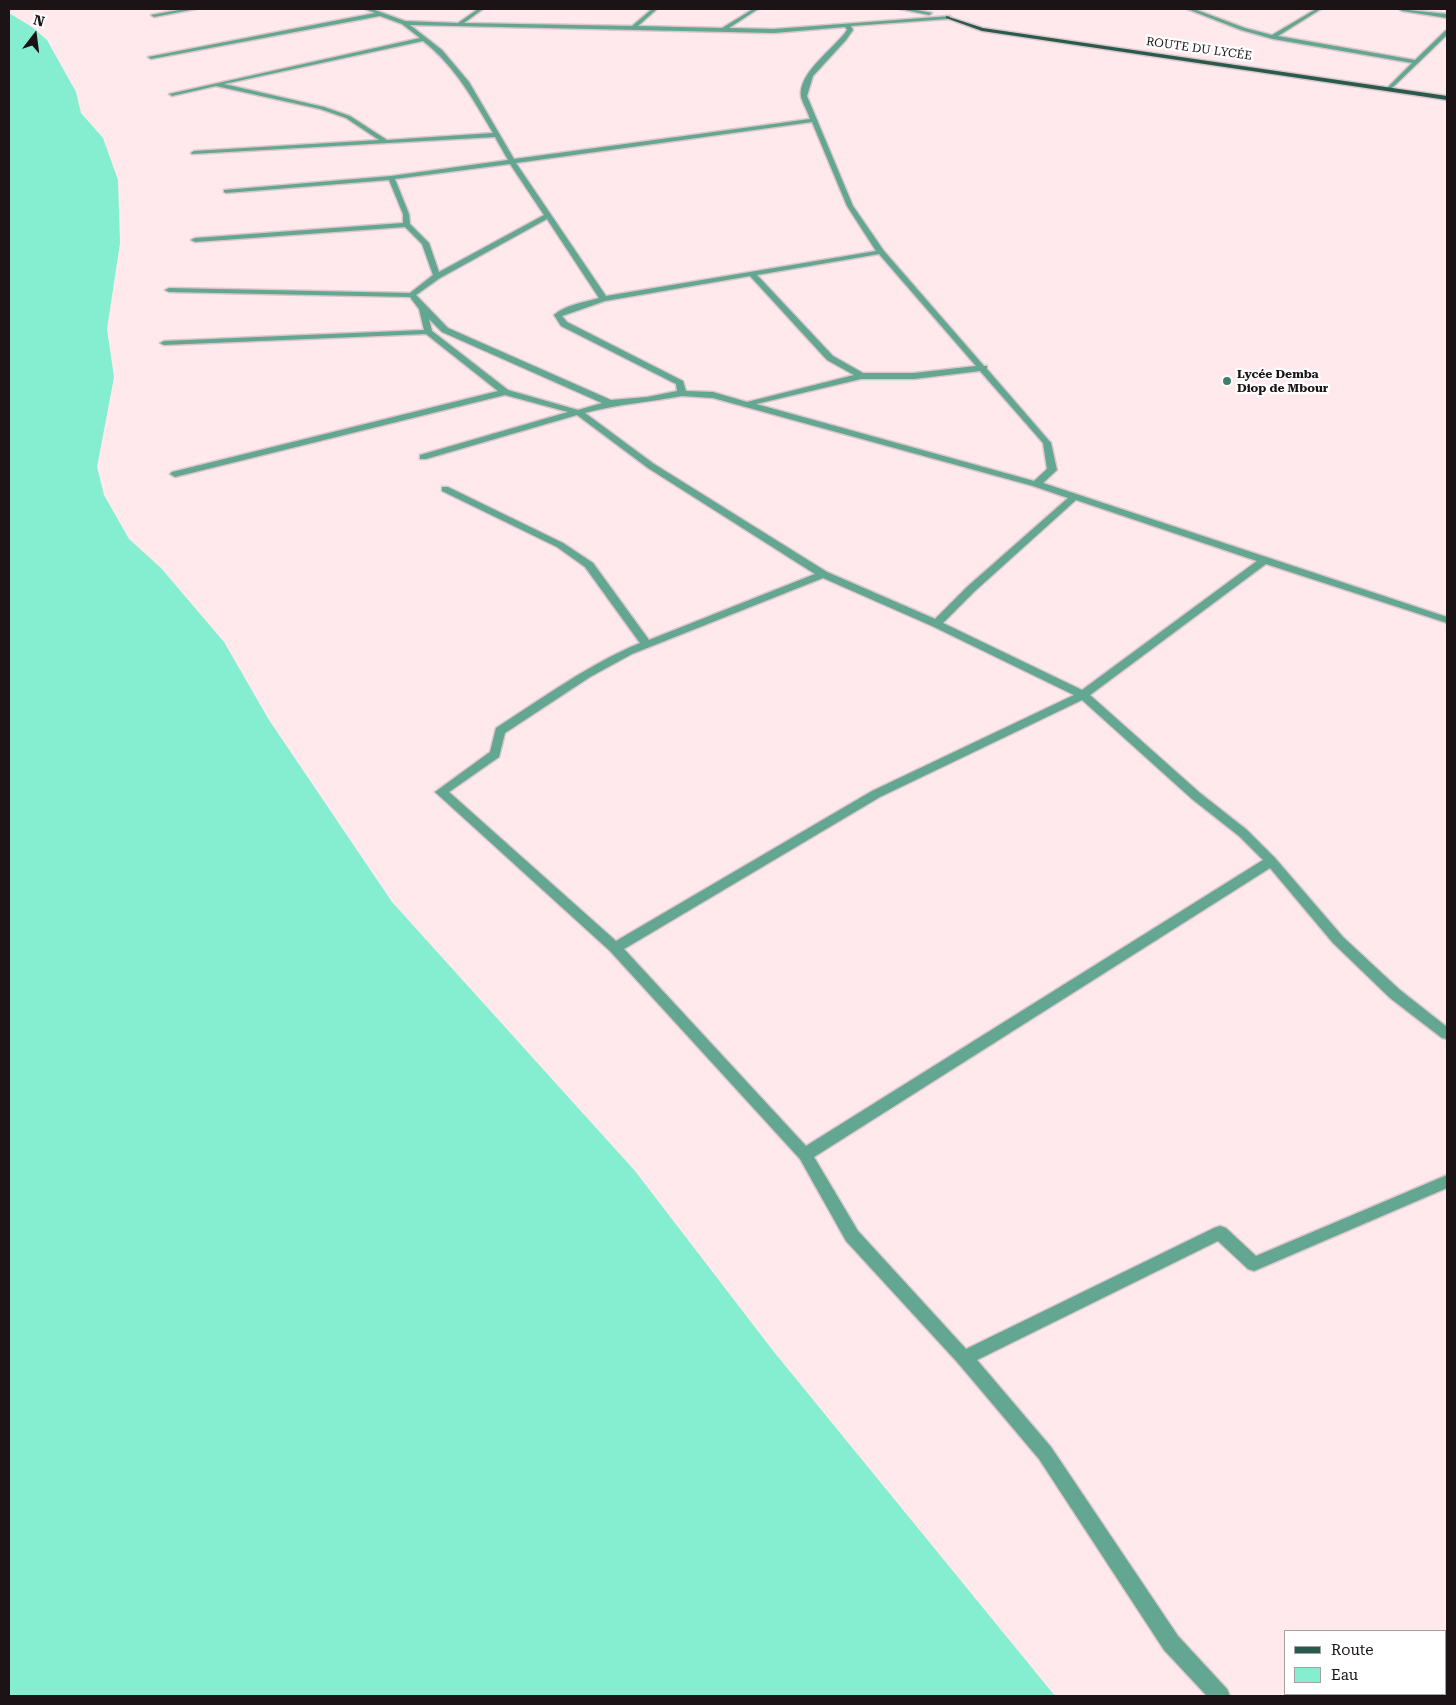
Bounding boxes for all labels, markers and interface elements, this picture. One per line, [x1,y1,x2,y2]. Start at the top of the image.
north arrow [10,10,60,60]
text: N [32,11,46,30]
street label: ROUTE DU LYCÉE [1145,34,1253,64]
place label: Lycée Demba Diop de Mbour [1237,367,1328,395]
marker: Lycée Demba Diop de Mbour [1221,375,1233,387]
legend [1284,1630,1446,1695]
text: Route [1331,1641,1373,1659]
text: Eau [1331,1666,1358,1684]

